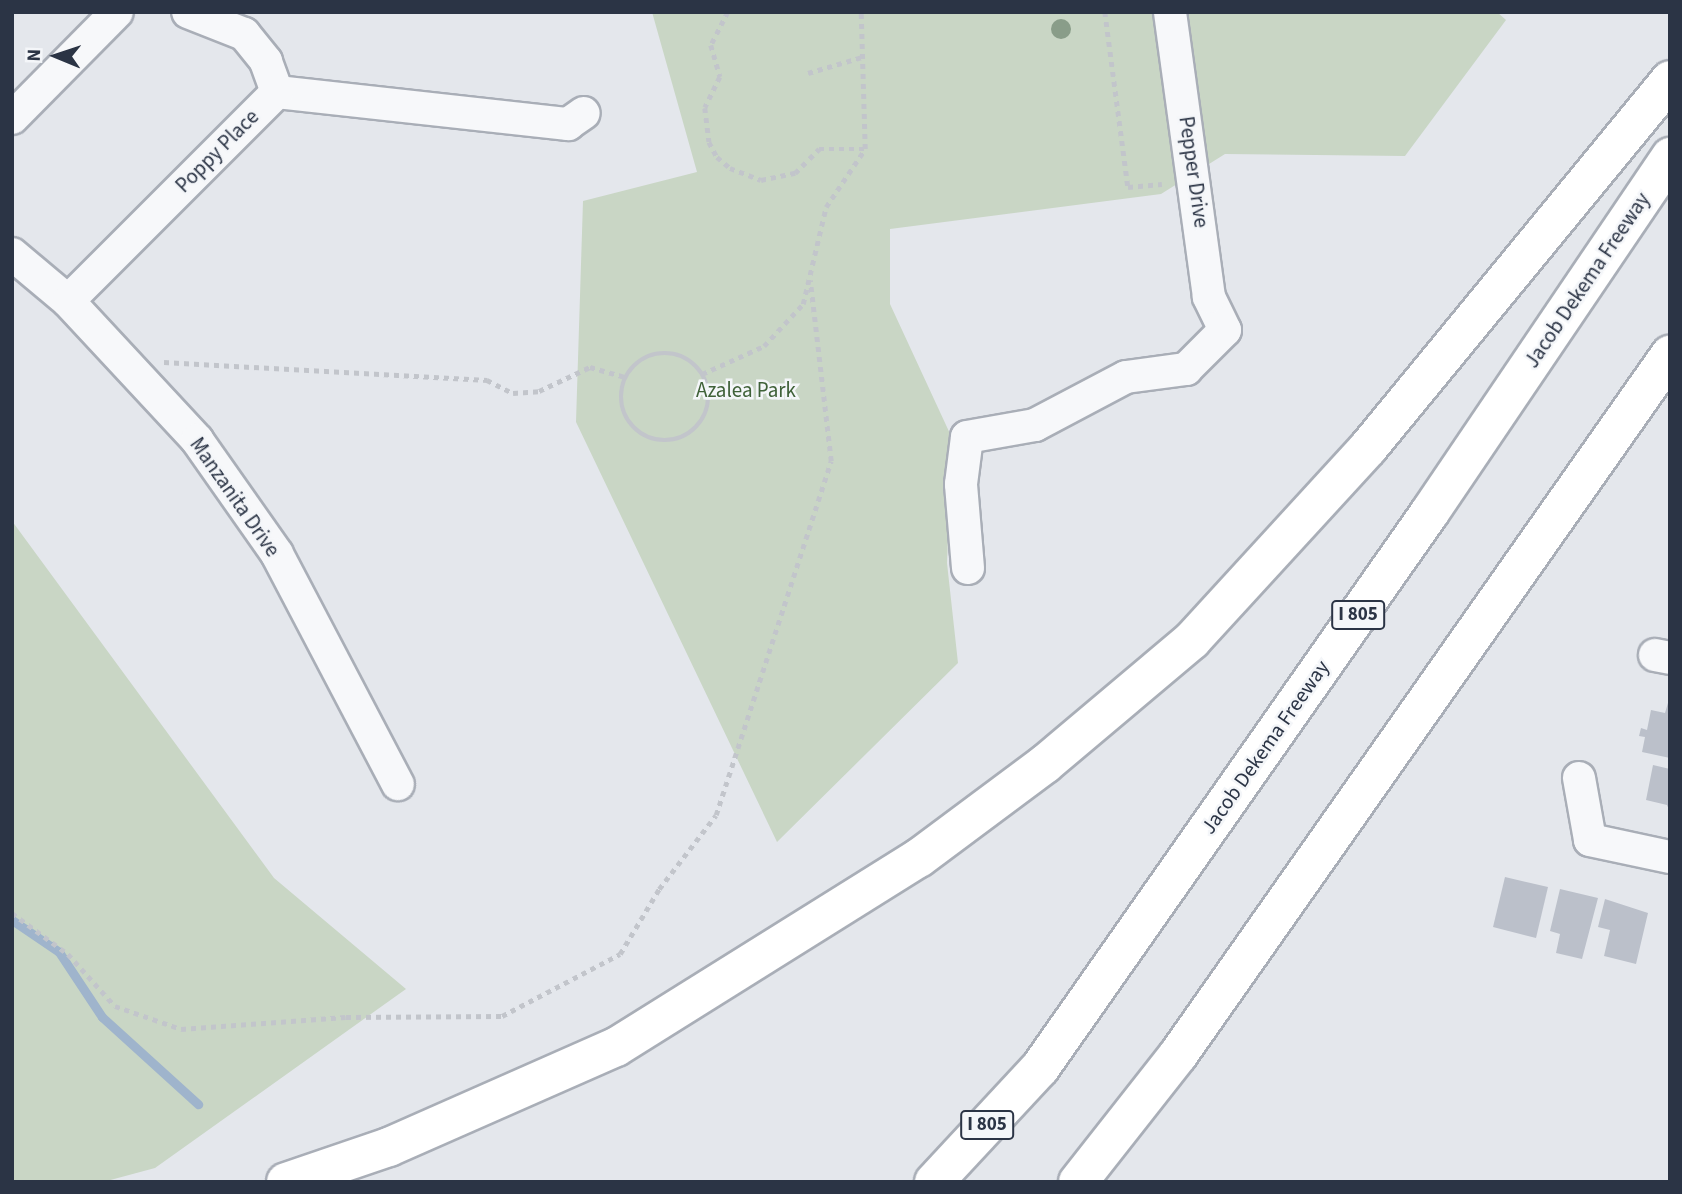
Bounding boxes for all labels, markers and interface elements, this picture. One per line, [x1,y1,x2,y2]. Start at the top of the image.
north arrow [21,21,91,91]
text: N [21,48,48,62]
street label: Poppy Place [170,104,264,198]
street label: Pepper Drive [1174,115,1214,229]
street label: Jacob Dekema Freeway [1519,187,1655,373]
park label: Azalea Park [696,377,796,403]
street label: Manzanita Drive [185,432,285,562]
road number: I 805 [1330,600,1386,630]
street label: Jacob Dekema Freeway [1196,655,1334,839]
road number: I 805 [959,1110,1015,1140]

